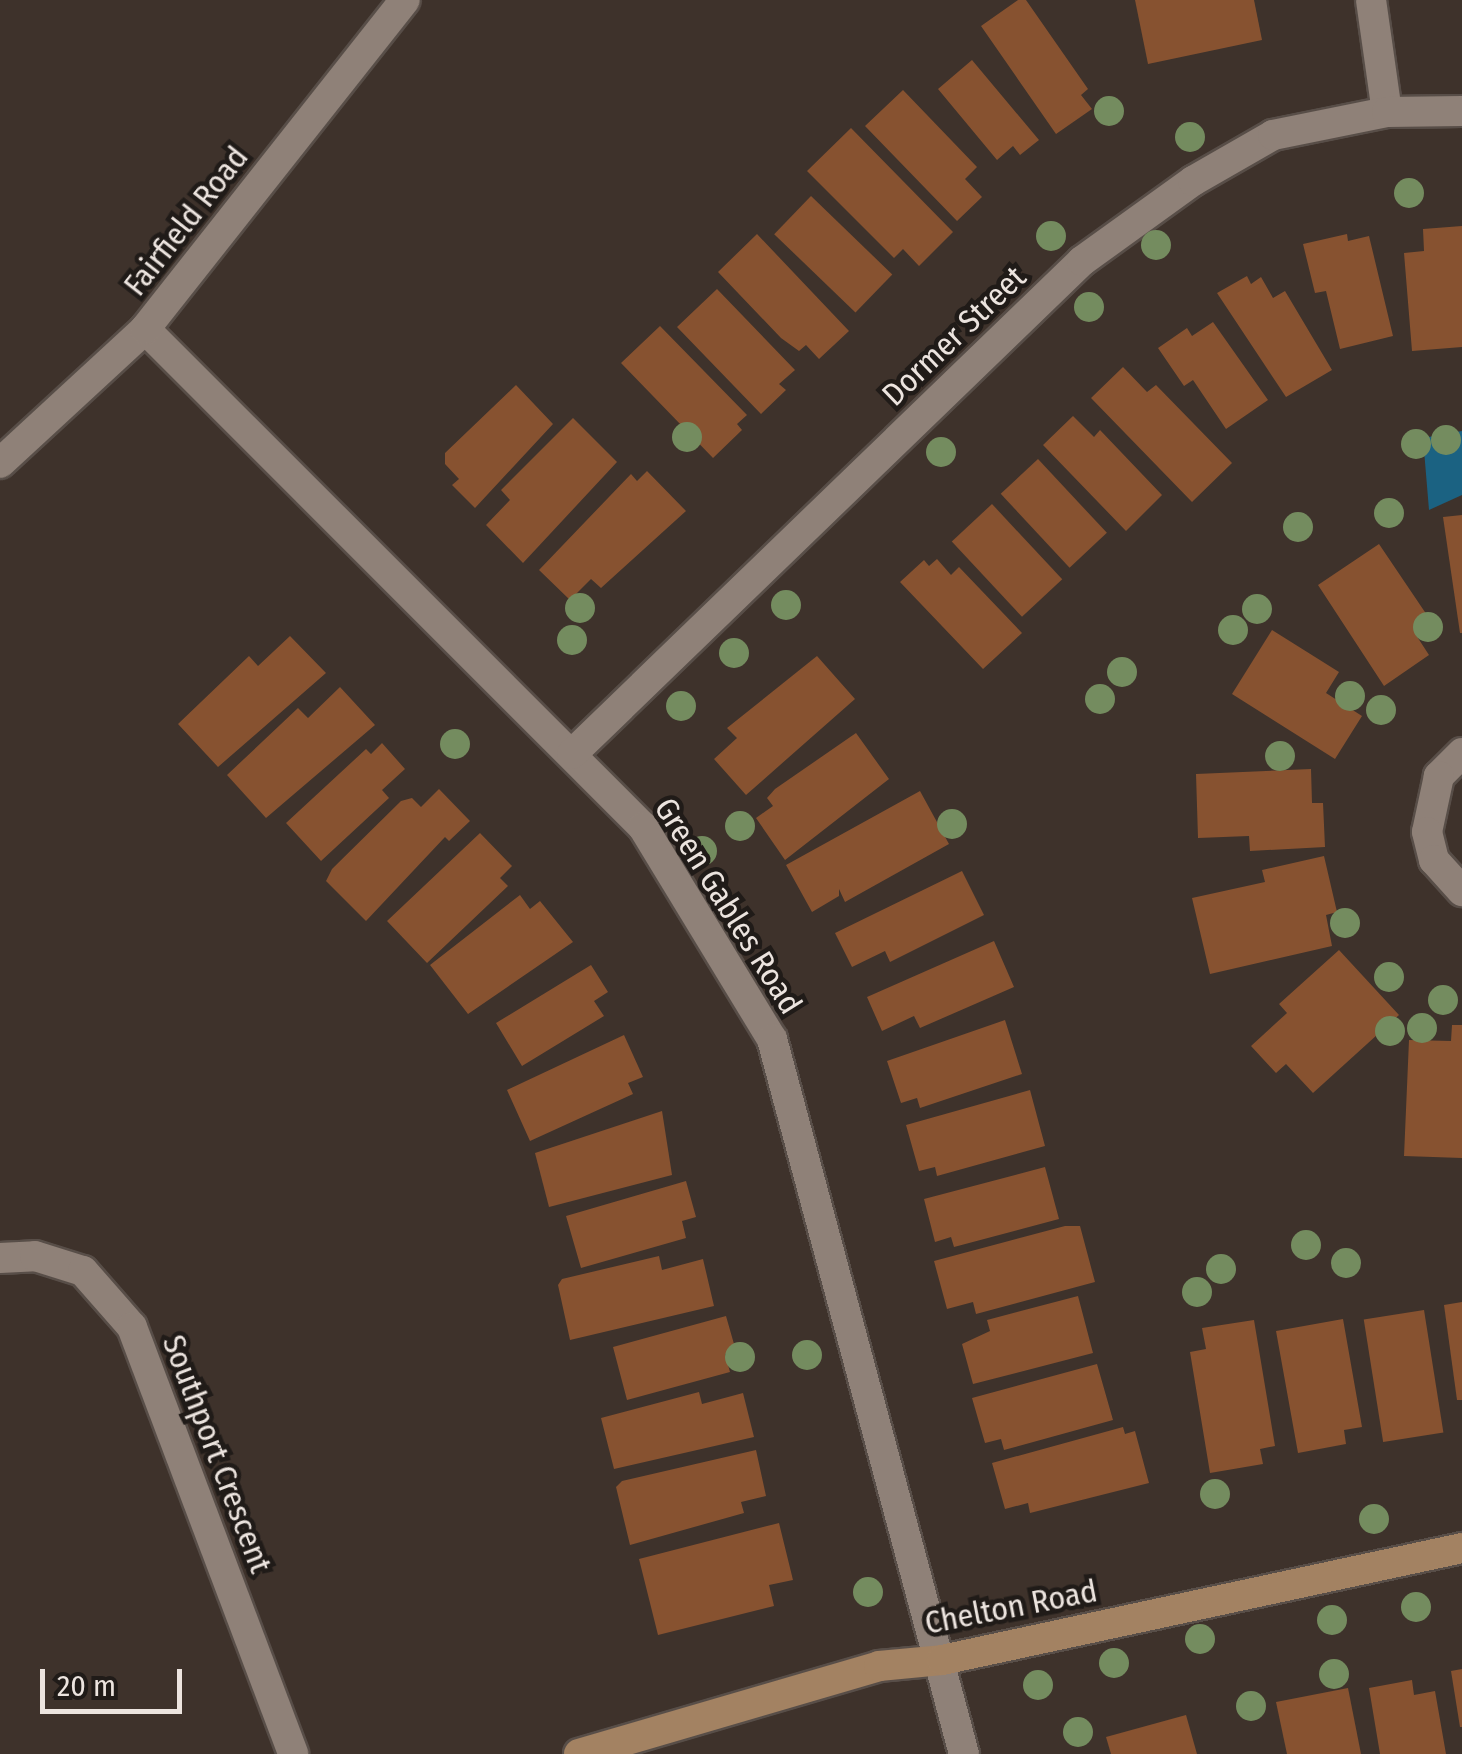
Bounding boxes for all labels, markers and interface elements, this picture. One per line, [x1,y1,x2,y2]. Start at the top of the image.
street label: Fairfield Road [116,139,256,303]
street label: Dormer Street [874,258,1034,414]
street label: Green Gables Road [646,791,810,1021]
street label: Southport Crescent [154,1330,280,1578]
street label: Chelton Road [922,1571,1100,1643]
scale bar [45,1649,188,1711]
text: 20 m [57,1668,116,1704]

